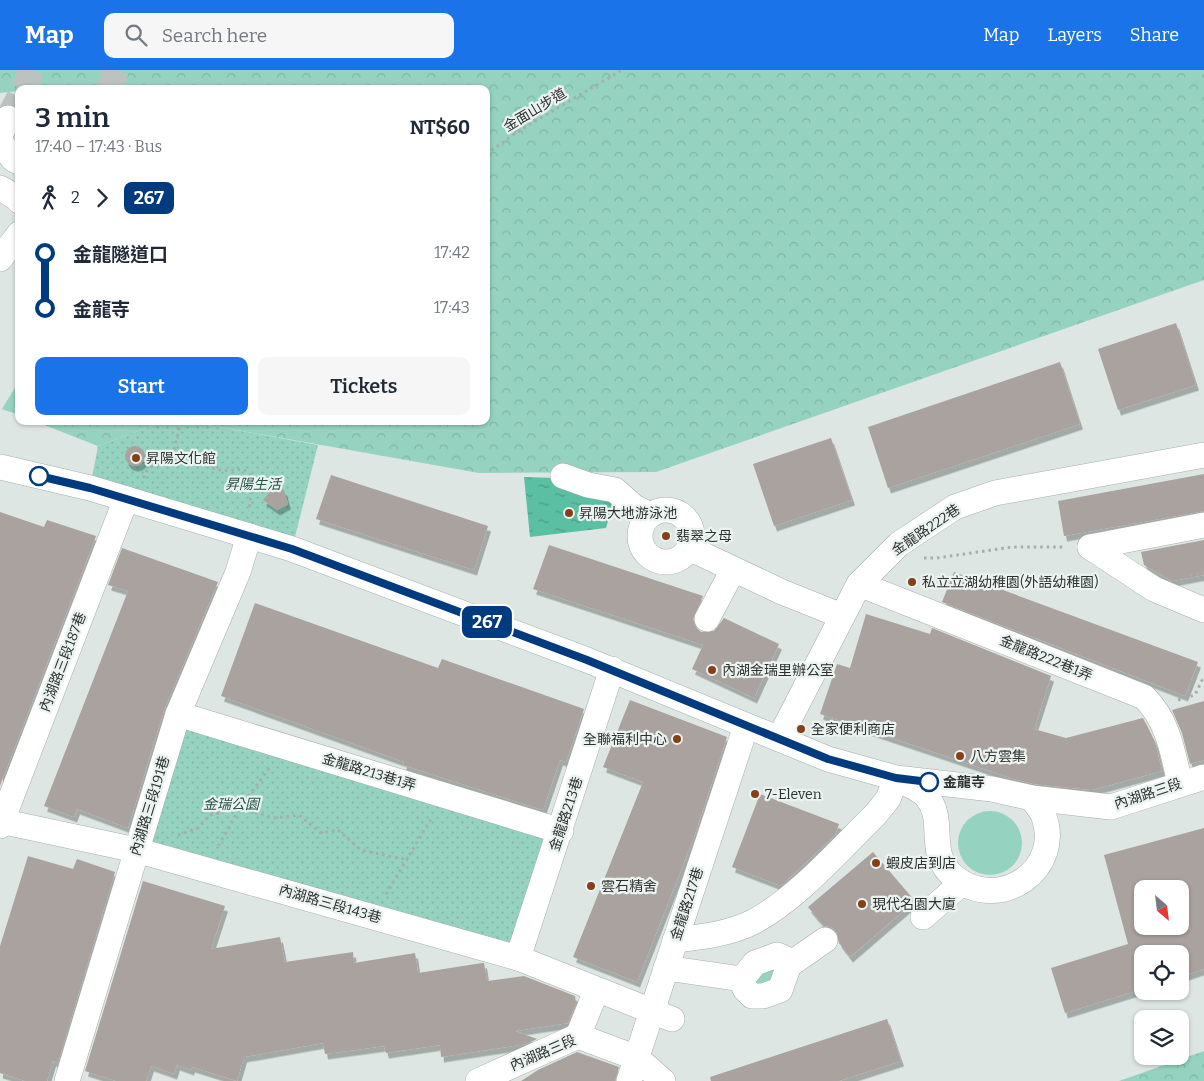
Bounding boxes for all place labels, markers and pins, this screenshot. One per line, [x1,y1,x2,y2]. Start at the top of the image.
place label: 昇陽文化館 [146,450,216,467]
marker: 昇陽文化館 [130,452,142,464]
unlabelled marker [29,466,49,486]
place label: 昇陽大地游泳池 [579,505,677,522]
marker: 昇陽大地游泳池 [563,507,575,519]
place label: 翡翠之母 [676,528,732,545]
marker: 翡翠之母 [660,530,672,542]
place label: 私立立湖幼稚園(外語幼稚園) [922,574,1099,591]
marker: 私立立湖幼稚園(外語幼稚園) [906,576,918,588]
place label: 內湖金瑞里辦公室 [722,662,834,679]
marker: 內湖金瑞里辦公室 [706,664,718,676]
place label: 全家便利商店 [811,721,895,738]
marker: 全家便利商店 [795,723,807,735]
place label: 全聯福利中心 [583,731,667,748]
marker: 全聯福利中心 [671,733,683,745]
place label: 八方雲集 [970,748,1026,765]
marker: 八方雲集 [954,750,966,762]
marker: 金龍寺 [919,772,939,792]
place label: 金龍寺 [943,774,985,791]
place label: 7-Eleven [765,786,822,803]
marker: 7-Eleven [749,788,761,800]
place label: 蝦皮店到店 [886,855,956,872]
marker: 蝦皮店到店 [870,857,882,869]
place label: 雲石精舍 [601,878,657,895]
marker: 雲石精舍 [585,880,597,892]
place label: 現代名園大廈 [872,896,956,913]
marker: 現代名園大廈 [856,898,868,910]

